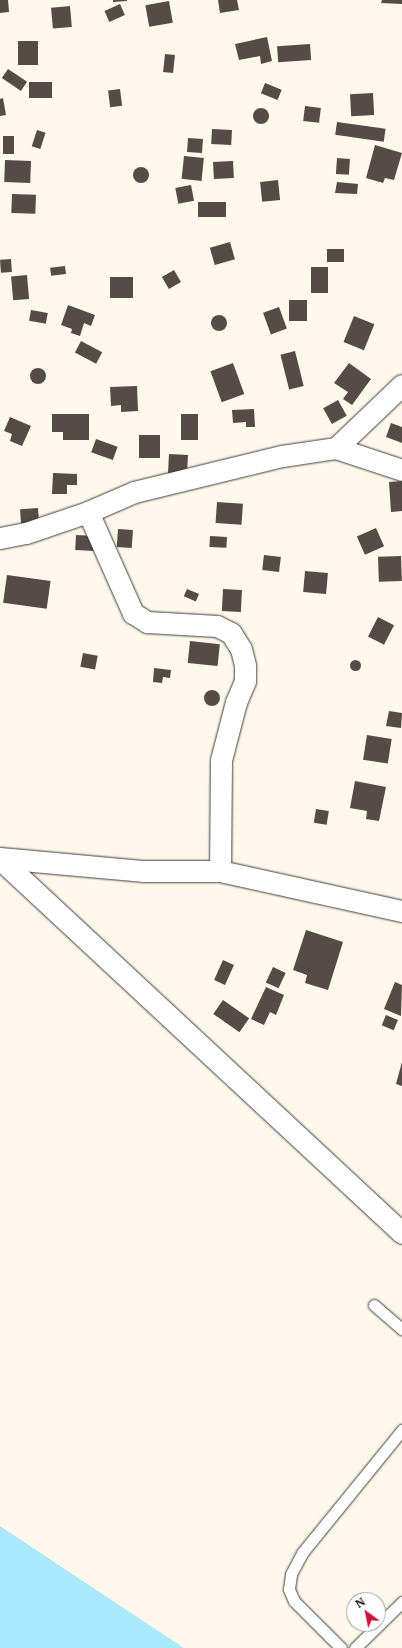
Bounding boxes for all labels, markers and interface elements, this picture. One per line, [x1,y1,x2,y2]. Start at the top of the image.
north arrow [346,1592,386,1632]
text: N [353,1595,367,1611]

